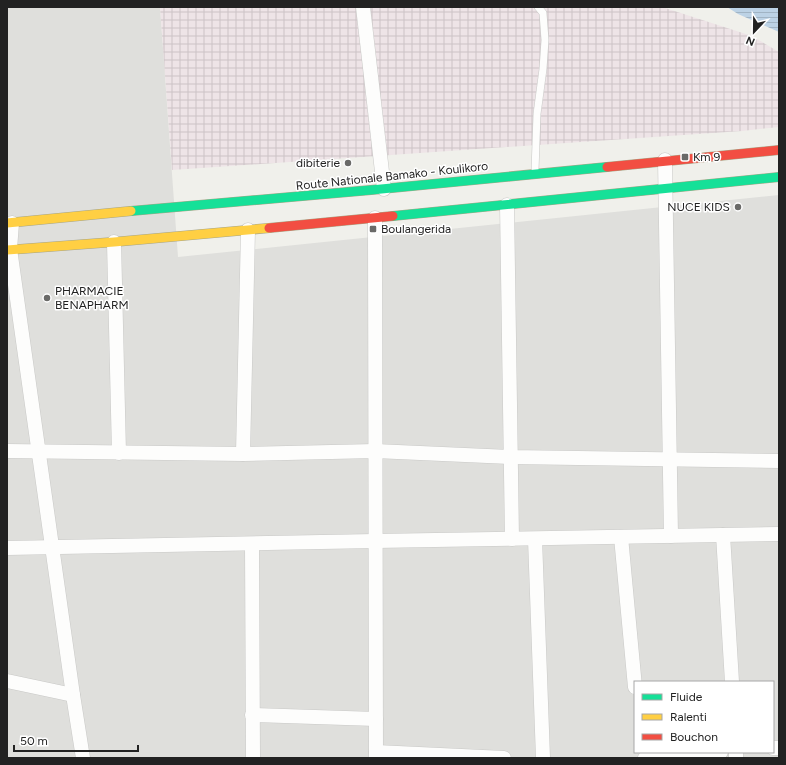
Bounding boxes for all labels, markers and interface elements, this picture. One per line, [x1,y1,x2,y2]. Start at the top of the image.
north arrow [734,12,774,52]
text: N [744,33,757,48]
place label: Km 9 [693,150,720,164]
marker: Km 9 [680,152,690,162]
place label: dibiterie [296,156,340,170]
marker: dibiterie [343,158,353,168]
street label: Route Nationale Bamako - Koulikoro [295,159,489,193]
place label: NUCE KIDS [667,200,730,214]
marker: NUCE KIDS [733,202,743,212]
place label: Boulangerida [381,222,451,236]
marker: Boulangerida [368,224,378,234]
place label: PHARMACIE BENAPHARM [55,284,129,312]
marker: PHARMACIE BENAPHARM [42,293,52,303]
legend [634,681,774,753]
text: Fluide [670,690,703,704]
text: Ralenti [670,710,707,724]
scale bar [14,727,138,753]
text: Bouchon [670,730,718,744]
text: 50 m [20,734,48,748]

